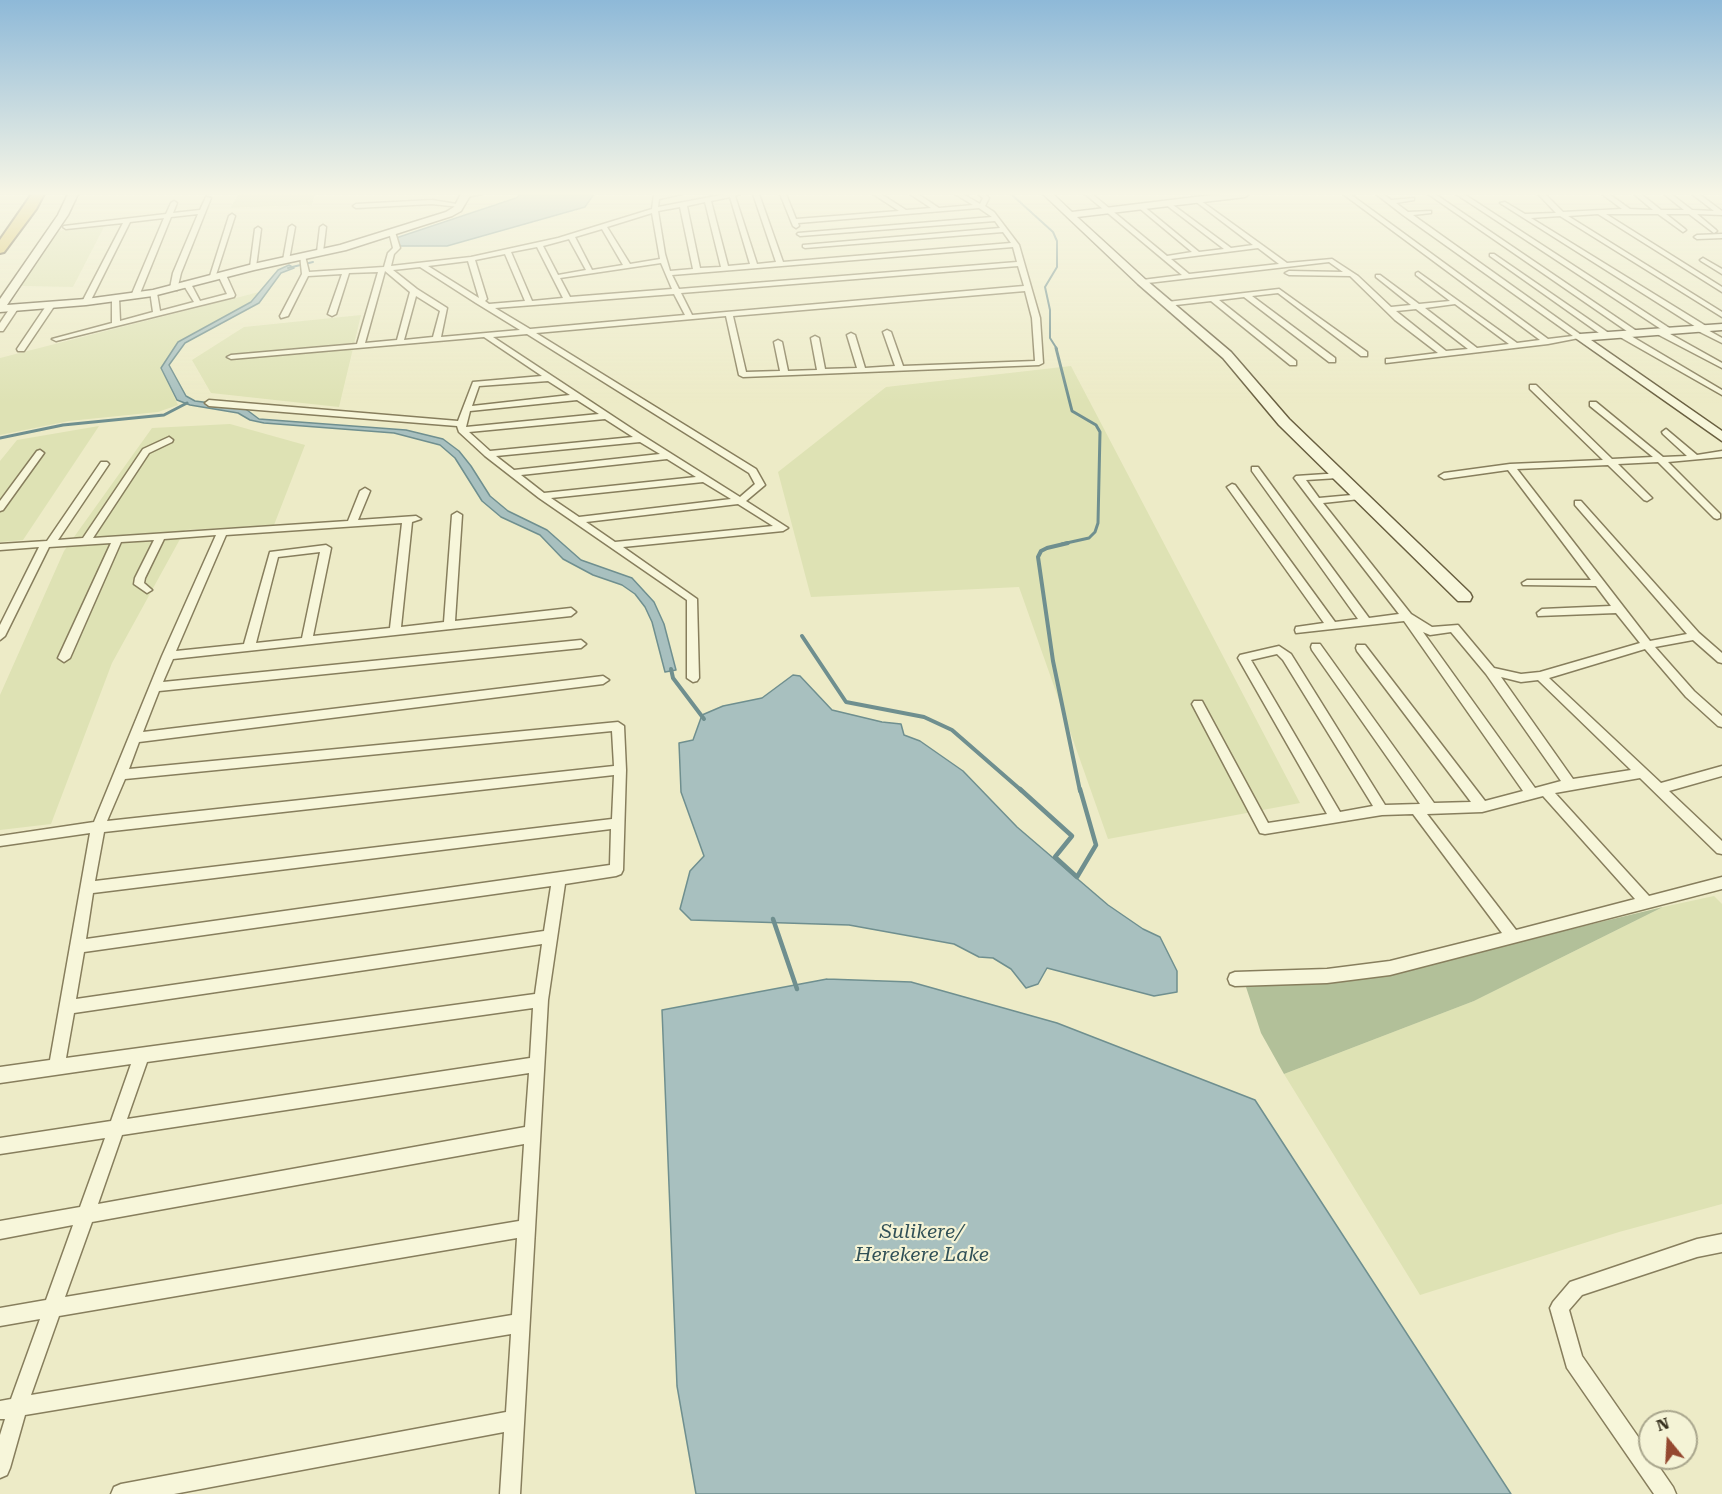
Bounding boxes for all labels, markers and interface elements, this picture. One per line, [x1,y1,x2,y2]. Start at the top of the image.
water label: Sulikere/ Herekere Lake [855,1220,989,1267]
north arrow [1638,1410,1698,1470]
text: N [1654,1413,1672,1435]

